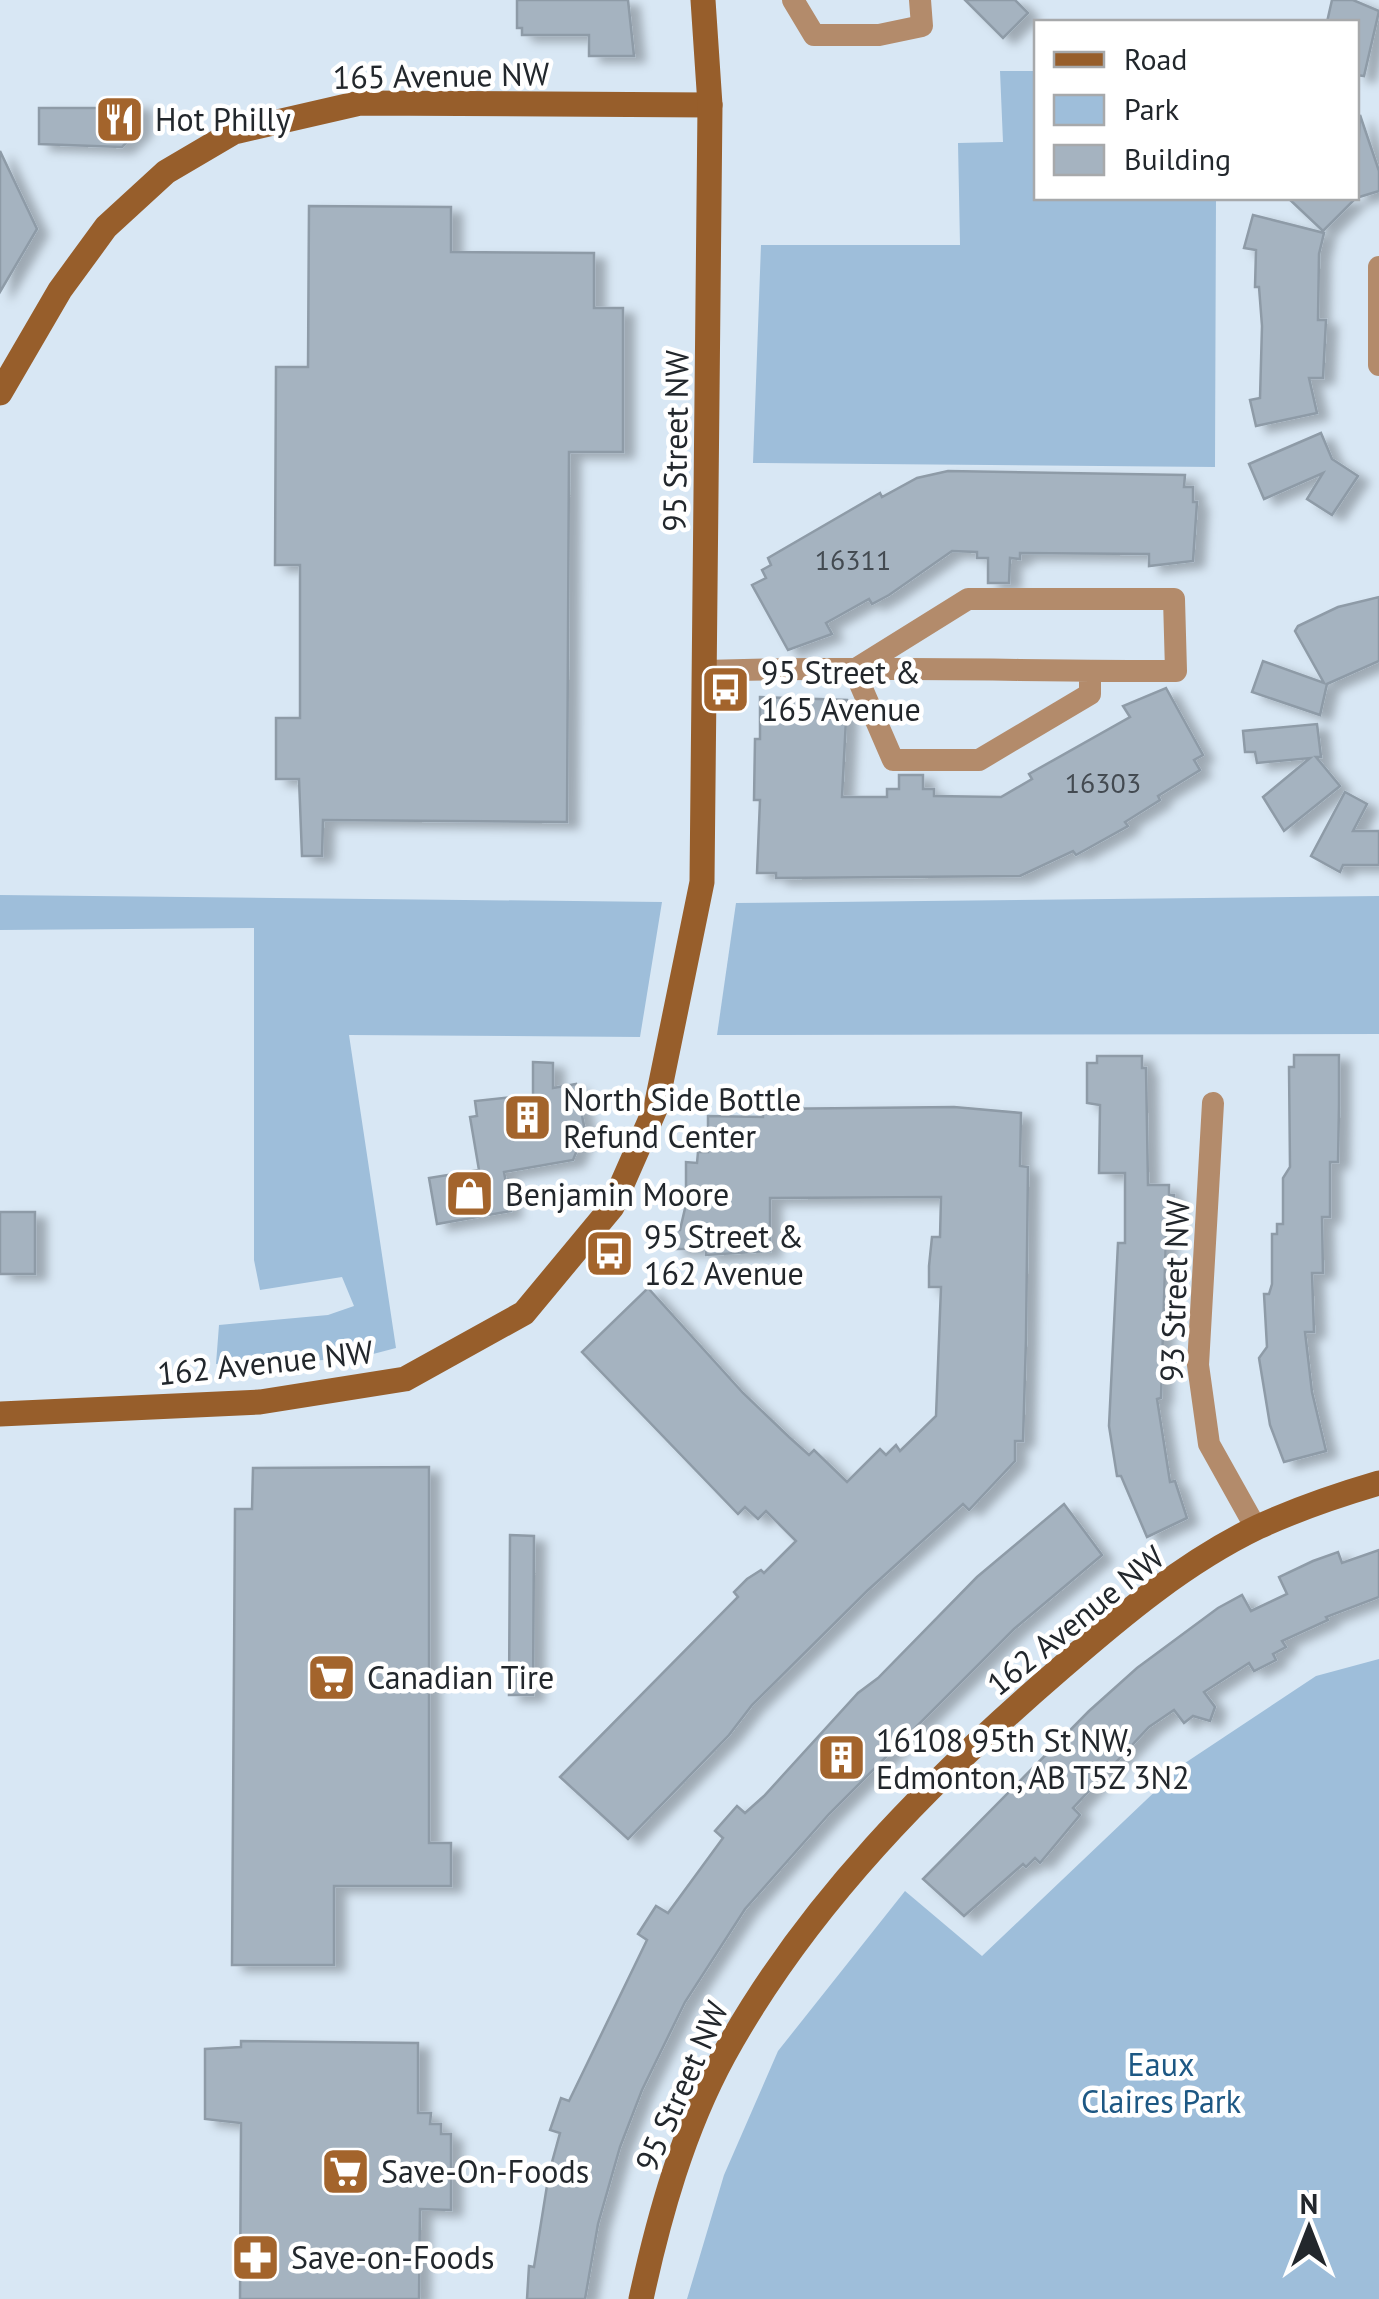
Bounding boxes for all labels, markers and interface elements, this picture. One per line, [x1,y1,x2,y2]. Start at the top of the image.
legend [1034,20,1359,200]
text: Road [1124,39,1188,78]
street label: 165 Avenue NW [332,52,550,98]
text: Park [1124,89,1180,128]
restaurant icon: Hot Philly [94,93,146,145]
place label: Hot Philly [155,98,291,140]
text: Building [1124,139,1231,178]
street label: 95 Street NW [652,349,698,532]
house number: 16311 [815,541,891,578]
place label: 95 Street & 165 Avenue [761,651,921,730]
bus stop icon: 95 Street & 165 Avenue [700,664,752,716]
house number: 16303 [1065,764,1141,801]
place label: North Side Bottle Refund Center [563,1078,801,1157]
building icon: North Side Bottle Refund Center [502,1091,554,1143]
shop icon: Benjamin Moore [444,1168,496,1220]
place label: Benjamin Moore [505,1173,729,1215]
street label: 93 Street NW [1150,1199,1198,1383]
place label: 95 Street & 162 Avenue [644,1215,804,1294]
bus stop icon: 95 Street & 162 Avenue [583,1228,635,1280]
street label: 162 Avenue NW [155,1330,375,1394]
street label: 162 Avenue NW [978,1535,1173,1704]
supermarket icon: Canadian Tire [306,1651,358,1703]
place label: Canadian Tire [367,1656,554,1698]
place label: 16108 95th St NW, Edmonton, AB T5Z 3N2 [876,1719,1190,1798]
building icon: 16108 95th St NW, Edmonton, AB T5Z 3N2 [815,1732,867,1784]
street label: 95 Street NW [625,1994,737,2178]
park label: Eaux Claires Park [1081,2043,1242,2122]
supermarket icon: Save-On-Foods [320,2145,372,2197]
place label: Save-On-Foods [381,2150,589,2192]
north arrow [1259,2179,1359,2279]
text: N [1300,2185,1318,2222]
pharmacy icon: Save-on-Foods [230,2231,282,2283]
place label: Save-on-Foods [291,2236,494,2278]

